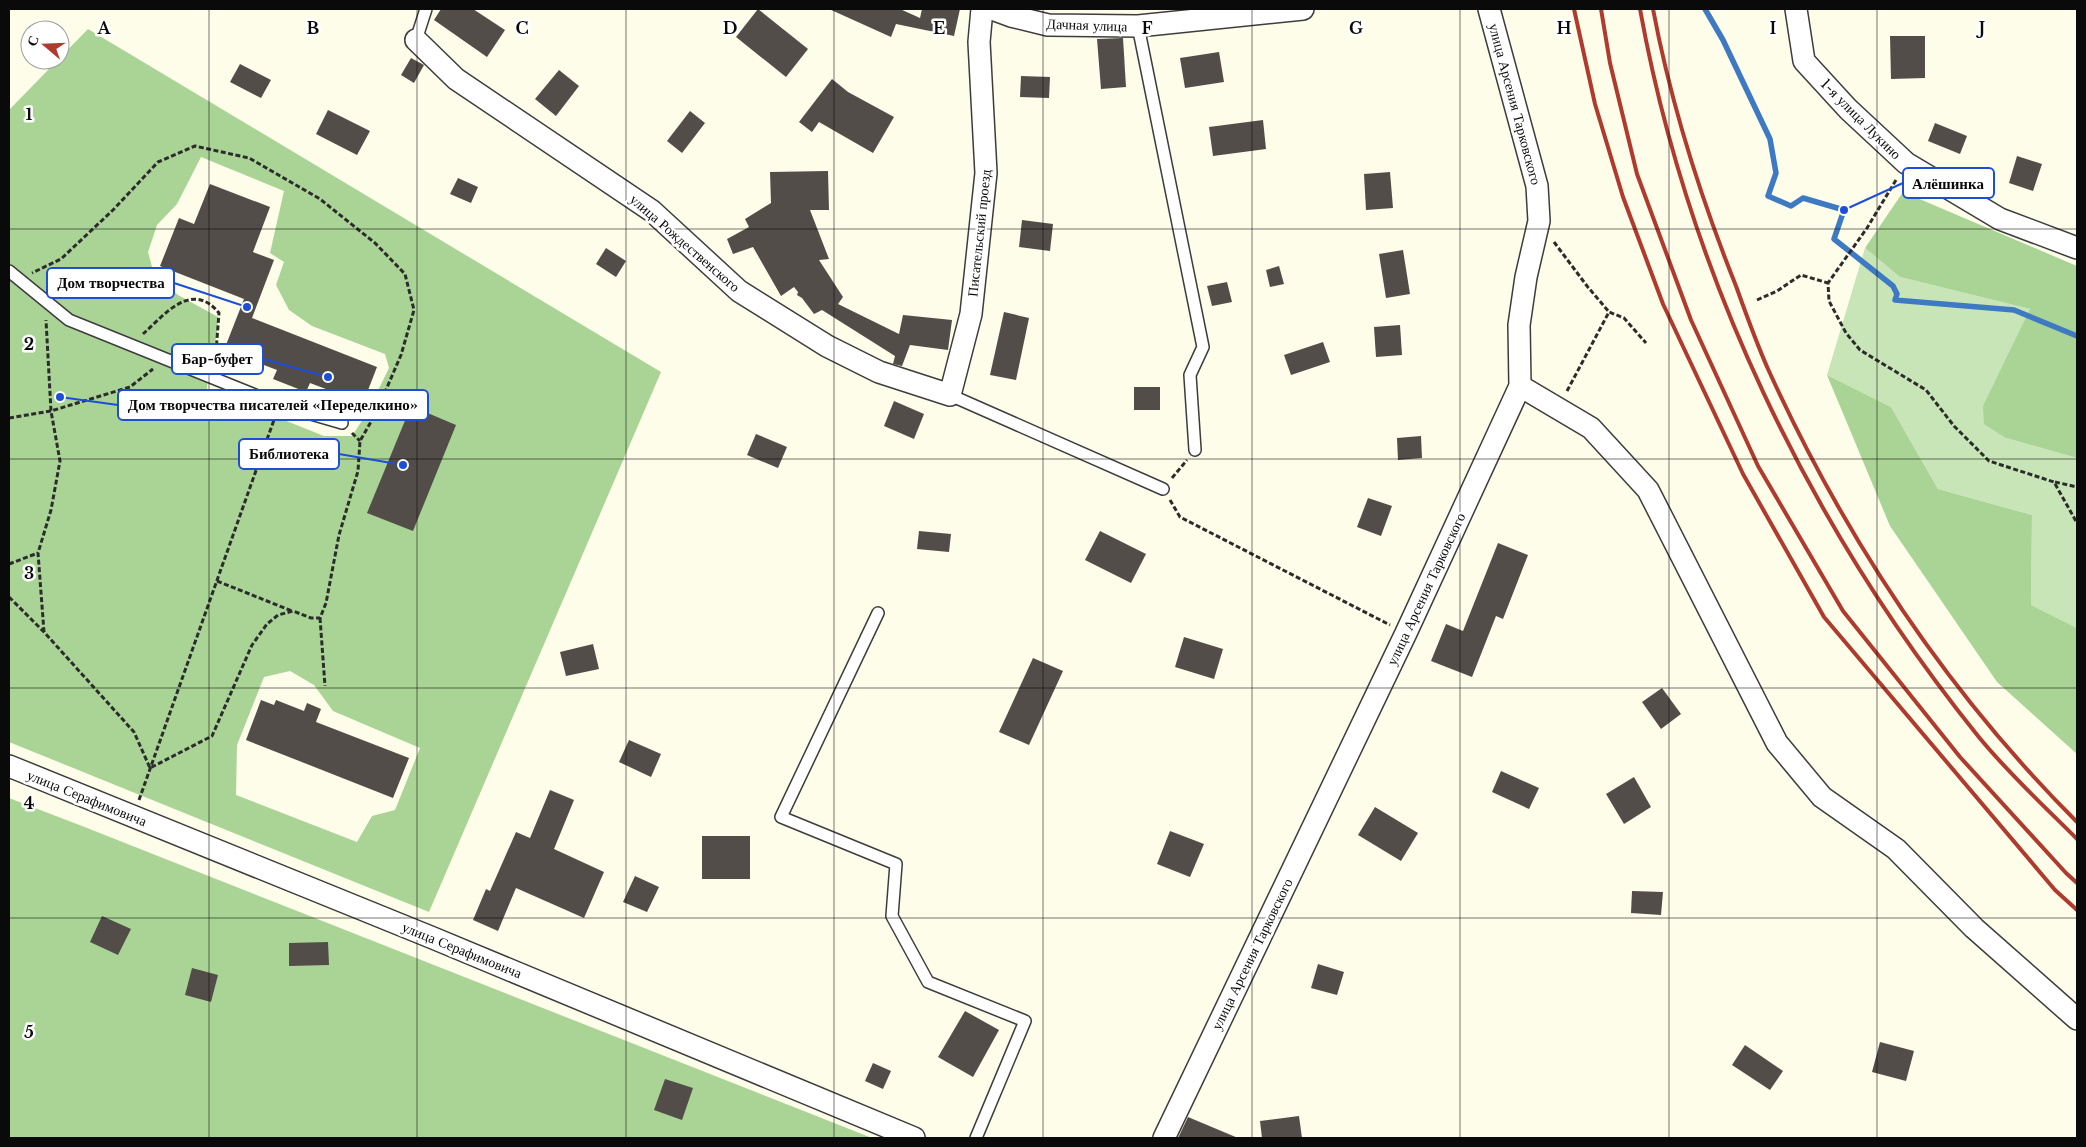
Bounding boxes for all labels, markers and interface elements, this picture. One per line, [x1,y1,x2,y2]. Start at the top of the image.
street label: Дачная улица [1046,15,1129,35]
text: A [97,18,112,38]
text: B [307,18,320,38]
text: C [515,18,529,38]
text: D [723,18,737,38]
text: E [933,18,945,38]
text: F [1141,18,1153,38]
text: G [1349,18,1363,38]
text: H [1556,18,1572,38]
text: I [1770,18,1777,38]
text: J [1976,18,1985,38]
north arrow [20,20,70,70]
street label: улица Арсения Тарковского [1485,21,1545,187]
text: С [23,33,43,48]
street label: 1-я улица Лукино [1817,75,1905,163]
text: 1 [26,104,33,124]
street label: Писательский проезд [963,168,995,298]
callout: Алёшинка [1903,168,1994,198]
text: Алёшинка [1912,174,1984,193]
street label: улица Рождественского [626,190,744,296]
callout: Дом творчества [47,268,174,298]
text: Дом творчества [57,273,165,292]
text: 2 [24,334,34,354]
callout: Бар-буфет [172,344,263,374]
text: Бар-буфет [181,349,253,368]
callout: Дом творчества писателей «Переделкино» [118,390,428,420]
text: Дом творчества писателей «Переделкино» [128,395,418,414]
callout: Библиотека [239,439,339,469]
text: Библиотека [249,444,329,463]
street label: улица Арсения Тарковского [1383,510,1469,668]
text: 3 [24,563,34,583]
street label: улица Серафимовича [25,766,150,830]
text: 4 [24,793,34,813]
street label: улица Арсения Тарковского [1207,875,1297,1033]
street label: улица Серафимовича [400,918,525,982]
text: 5 [24,1022,34,1042]

